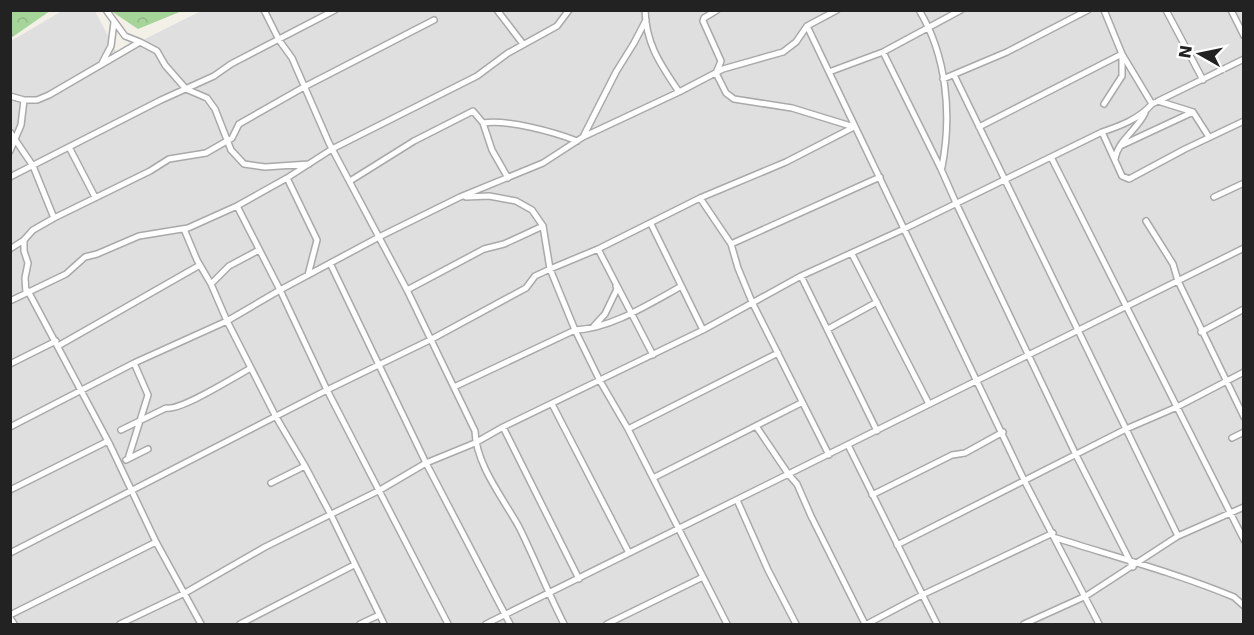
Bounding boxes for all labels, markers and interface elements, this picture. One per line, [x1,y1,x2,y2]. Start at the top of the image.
north arrow [1170,24,1230,84]
text: N [1175,44,1196,60]

